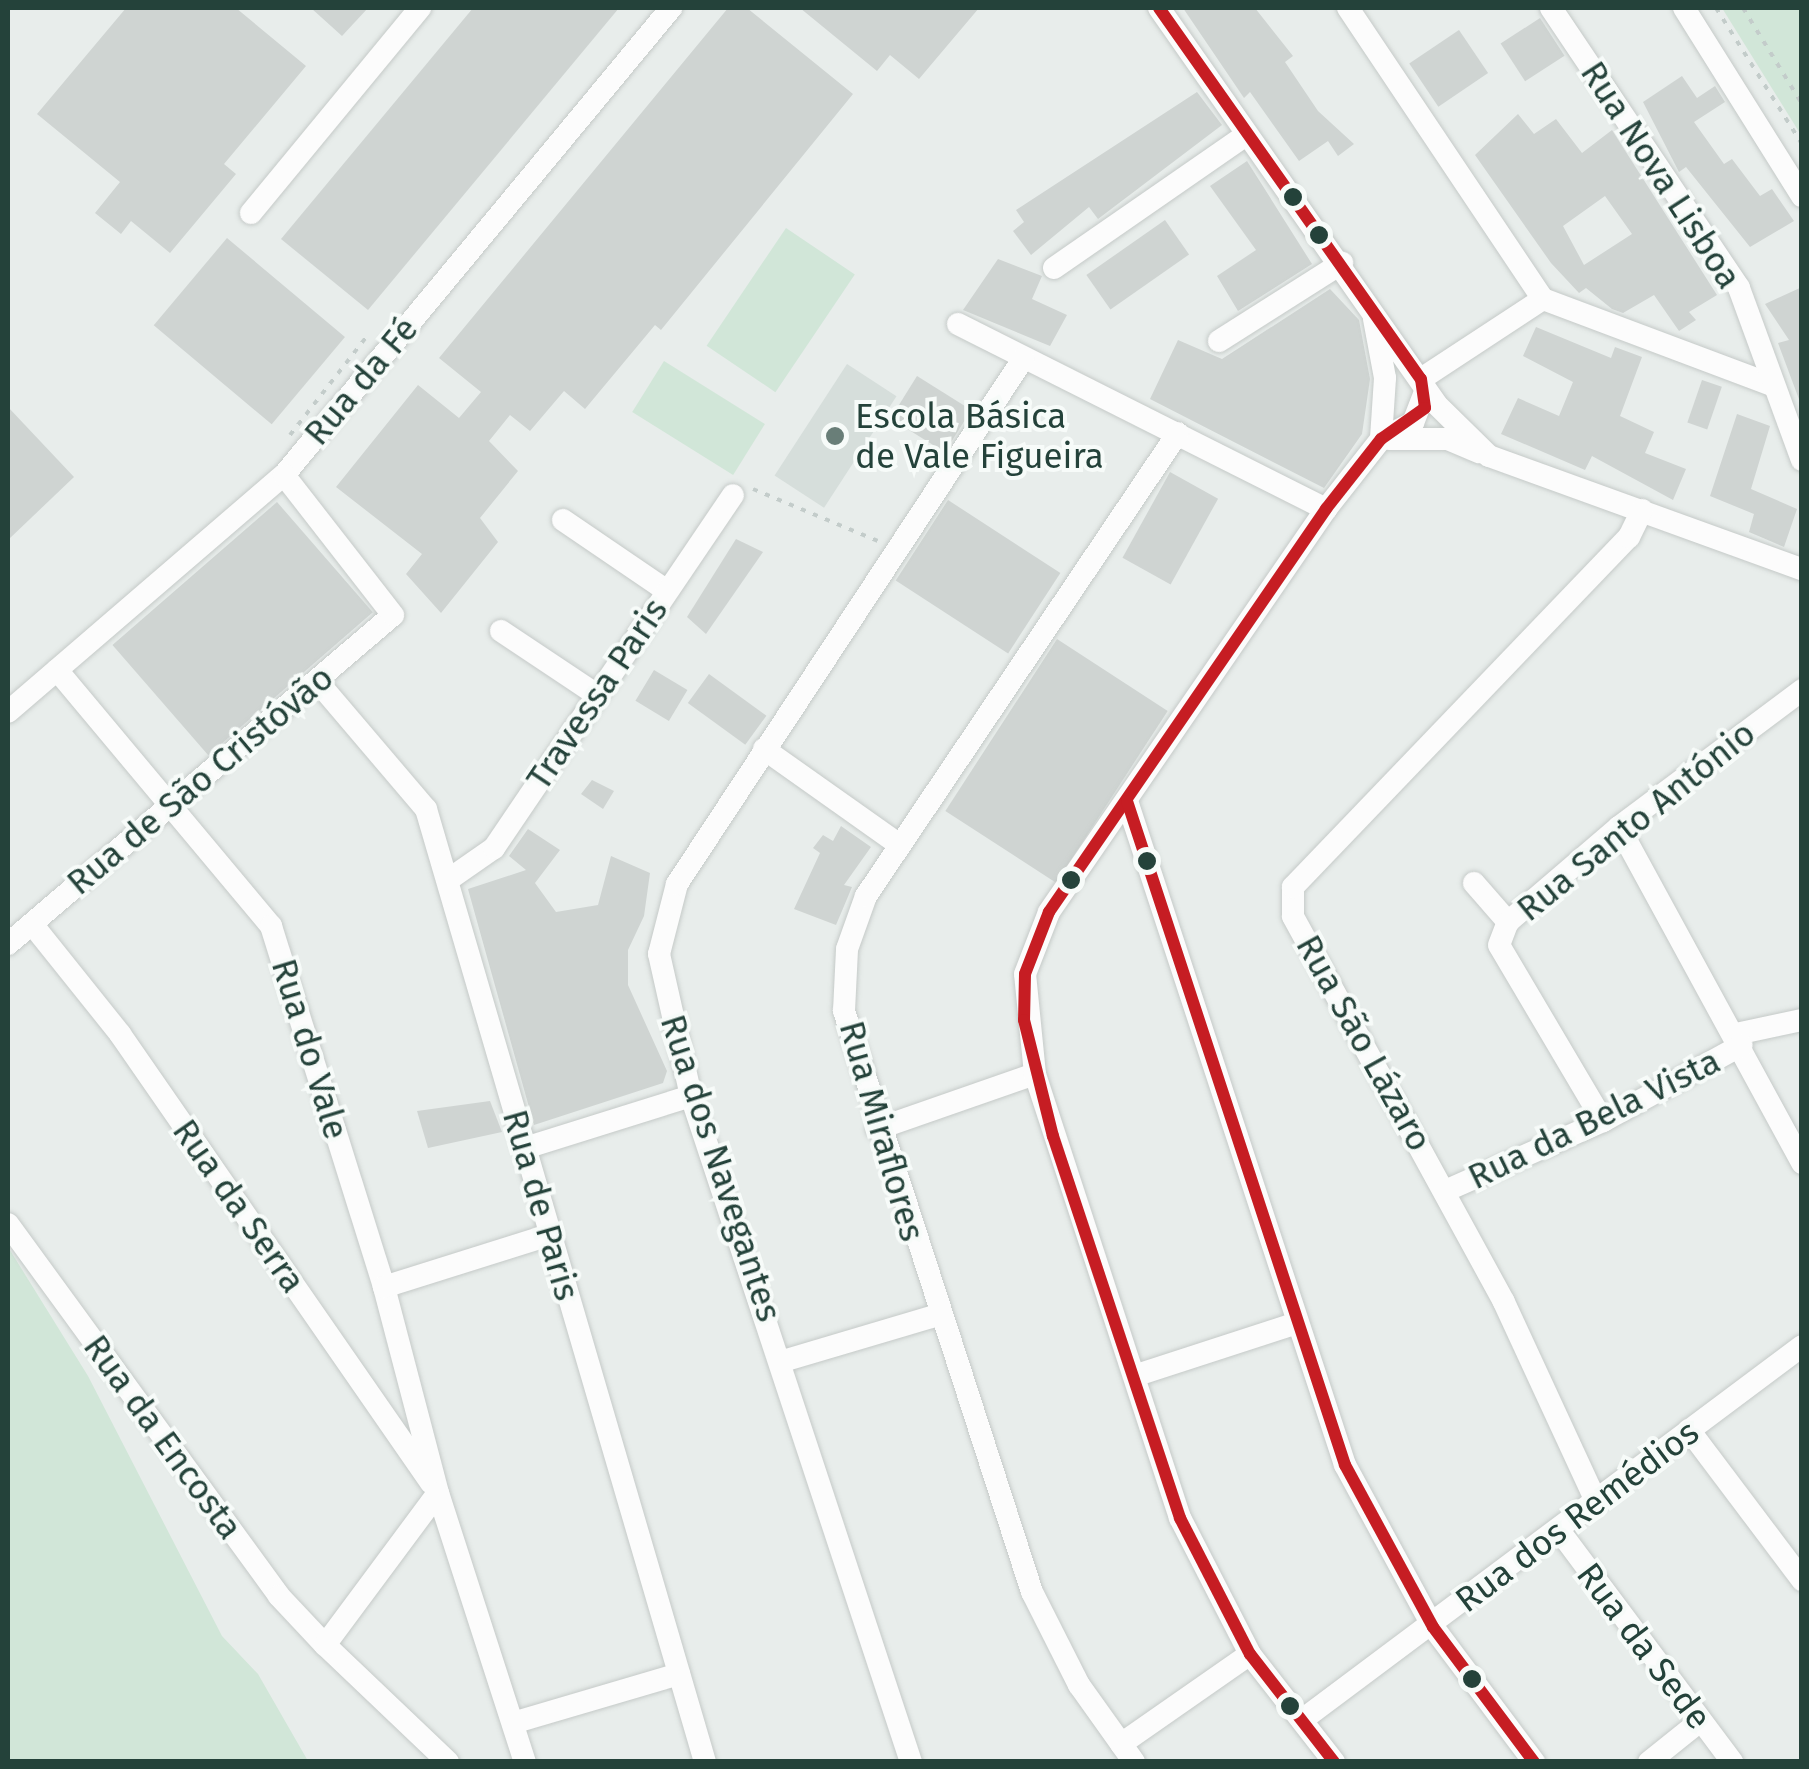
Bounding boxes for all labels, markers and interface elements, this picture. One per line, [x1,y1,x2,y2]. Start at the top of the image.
street label: Rua Nova Lisboa [1572,53,1750,297]
unlabelled marker [1283,187,1303,207]
unlabelled marker [1309,225,1329,245]
street label: Rua da Fé [295,308,427,454]
place label: Escola Básica de Vale Figueira [855,395,1104,477]
marker: Escola Básica de Vale Figueira [824,425,846,447]
street label: Travessa Paris [518,590,676,798]
street label: Rua de São Cristóvão [58,656,342,904]
street label: Rua Santo António [1508,712,1764,930]
unlabelled marker [1137,851,1157,871]
unlabelled marker [1061,870,1081,890]
street label: Rua São Lázaro [1287,928,1441,1158]
street label: Rua do Vale [263,954,357,1144]
street label: Rua dos Navegantes [652,1009,790,1327]
street label: Rua Miraflores [831,1016,933,1246]
street label: Rua da Bela Vista [1461,1040,1727,1198]
street label: Rua de Paris [494,1105,588,1305]
street label: Rua da Serra [164,1111,314,1301]
street label: Rua da Encosta [75,1327,251,1547]
street label: Rua dos Remédios [1447,1411,1707,1621]
street label: Rua da Sede [1568,1555,1720,1737]
unlabelled marker [1462,1669,1482,1689]
unlabelled marker [1280,1696,1300,1716]

